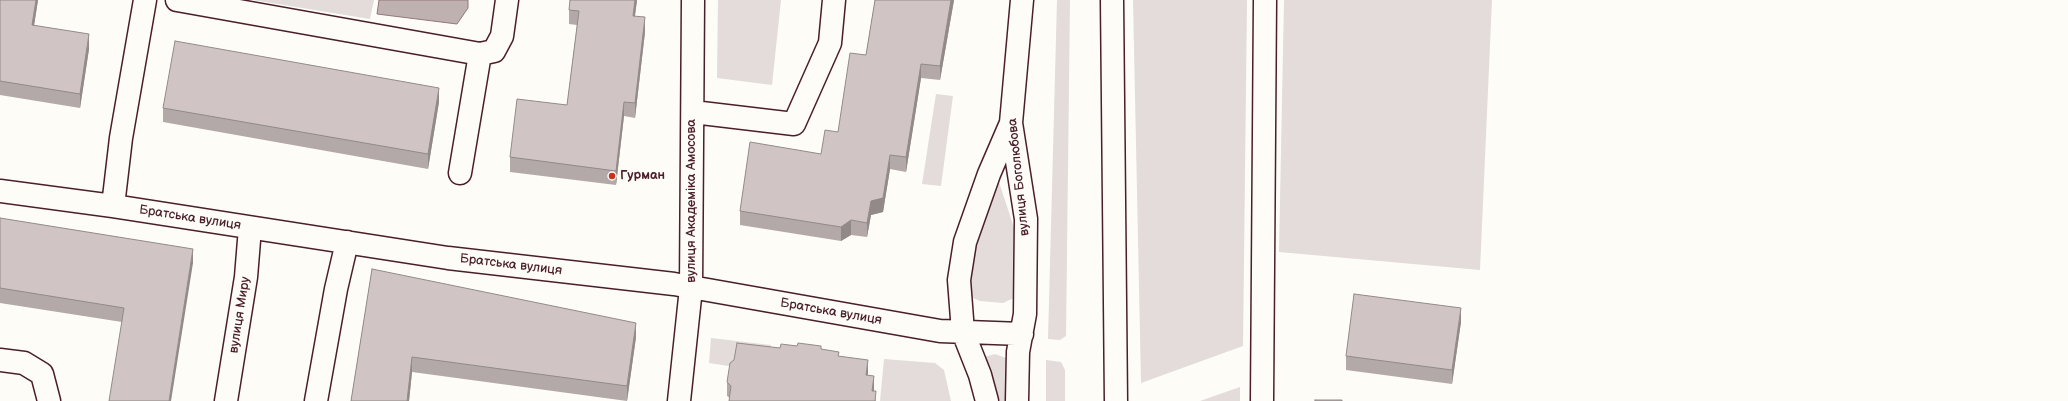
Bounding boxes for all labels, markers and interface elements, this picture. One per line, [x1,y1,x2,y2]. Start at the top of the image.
street label: вулиця Боголюбова [1005,117,1033,237]
street label: вулиця Академіка Амосова [684,119,700,283]
place label: Гурман [620,168,665,184]
marker: Гурман [607,171,617,181]
street label: Братська вулиця [138,202,242,234]
street label: Братська вулиця [459,251,563,279]
street label: вулиця Миру [226,276,254,354]
street label: Братська вулиця [779,295,883,329]

